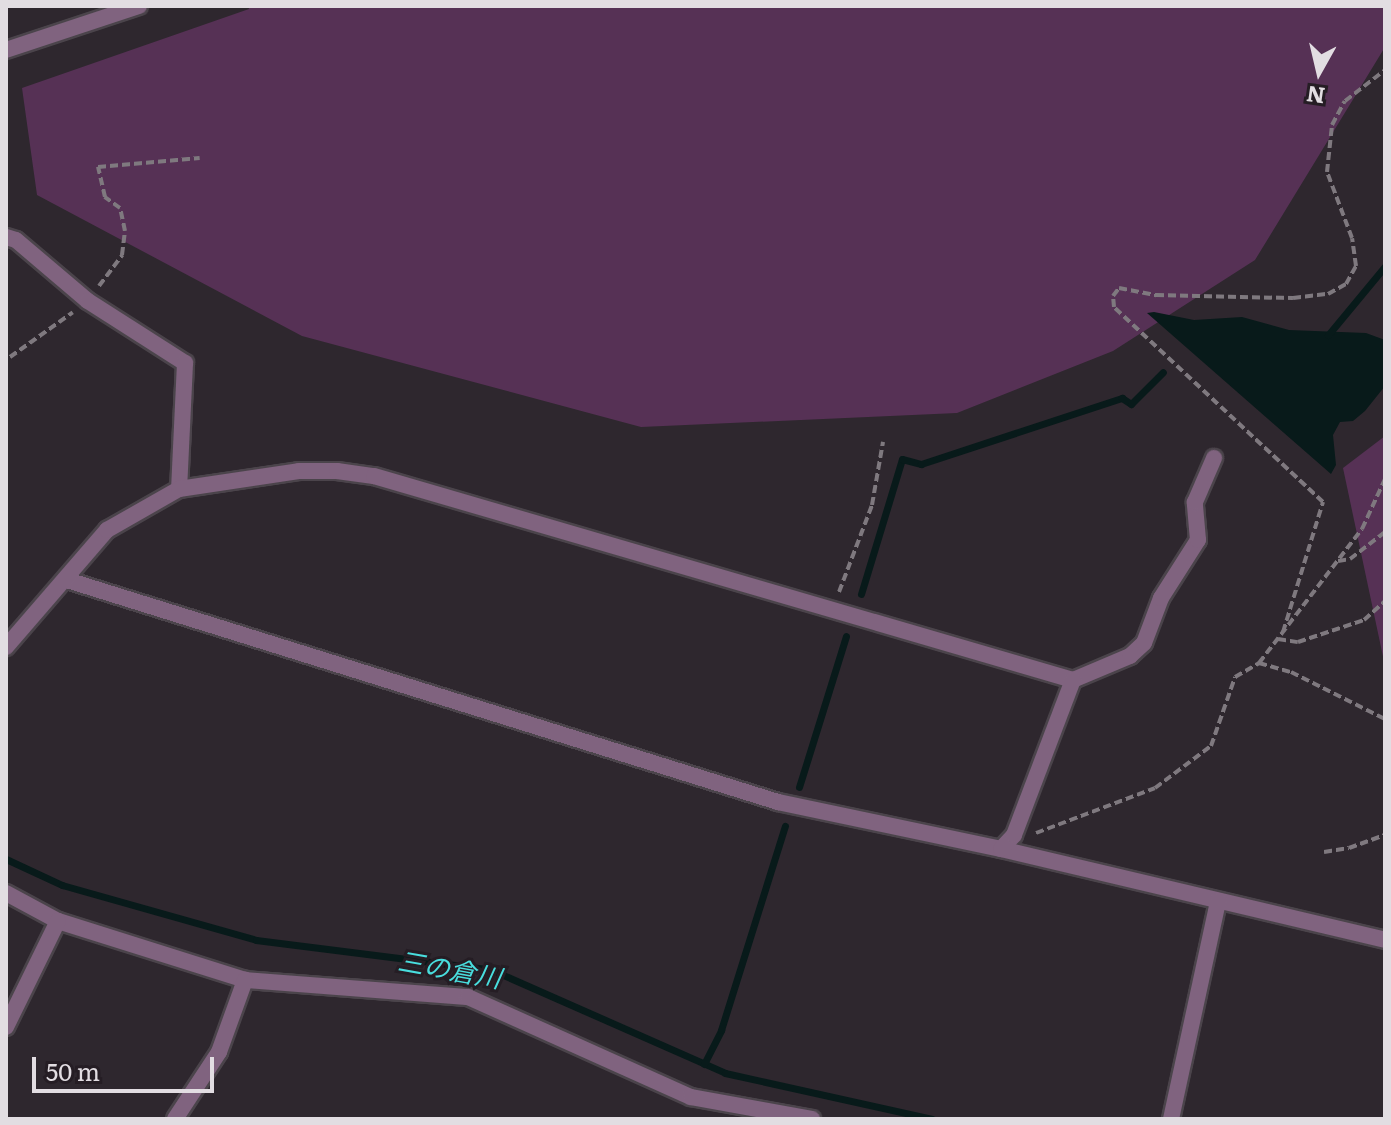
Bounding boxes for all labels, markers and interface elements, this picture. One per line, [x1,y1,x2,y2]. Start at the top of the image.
north arrow [1279,32,1359,112]
text: N [1304,79,1327,114]
water label: 三の倉川 [396,944,504,992]
scale bar [36,1041,218,1091]
text: 50 m [46,1053,100,1088]

